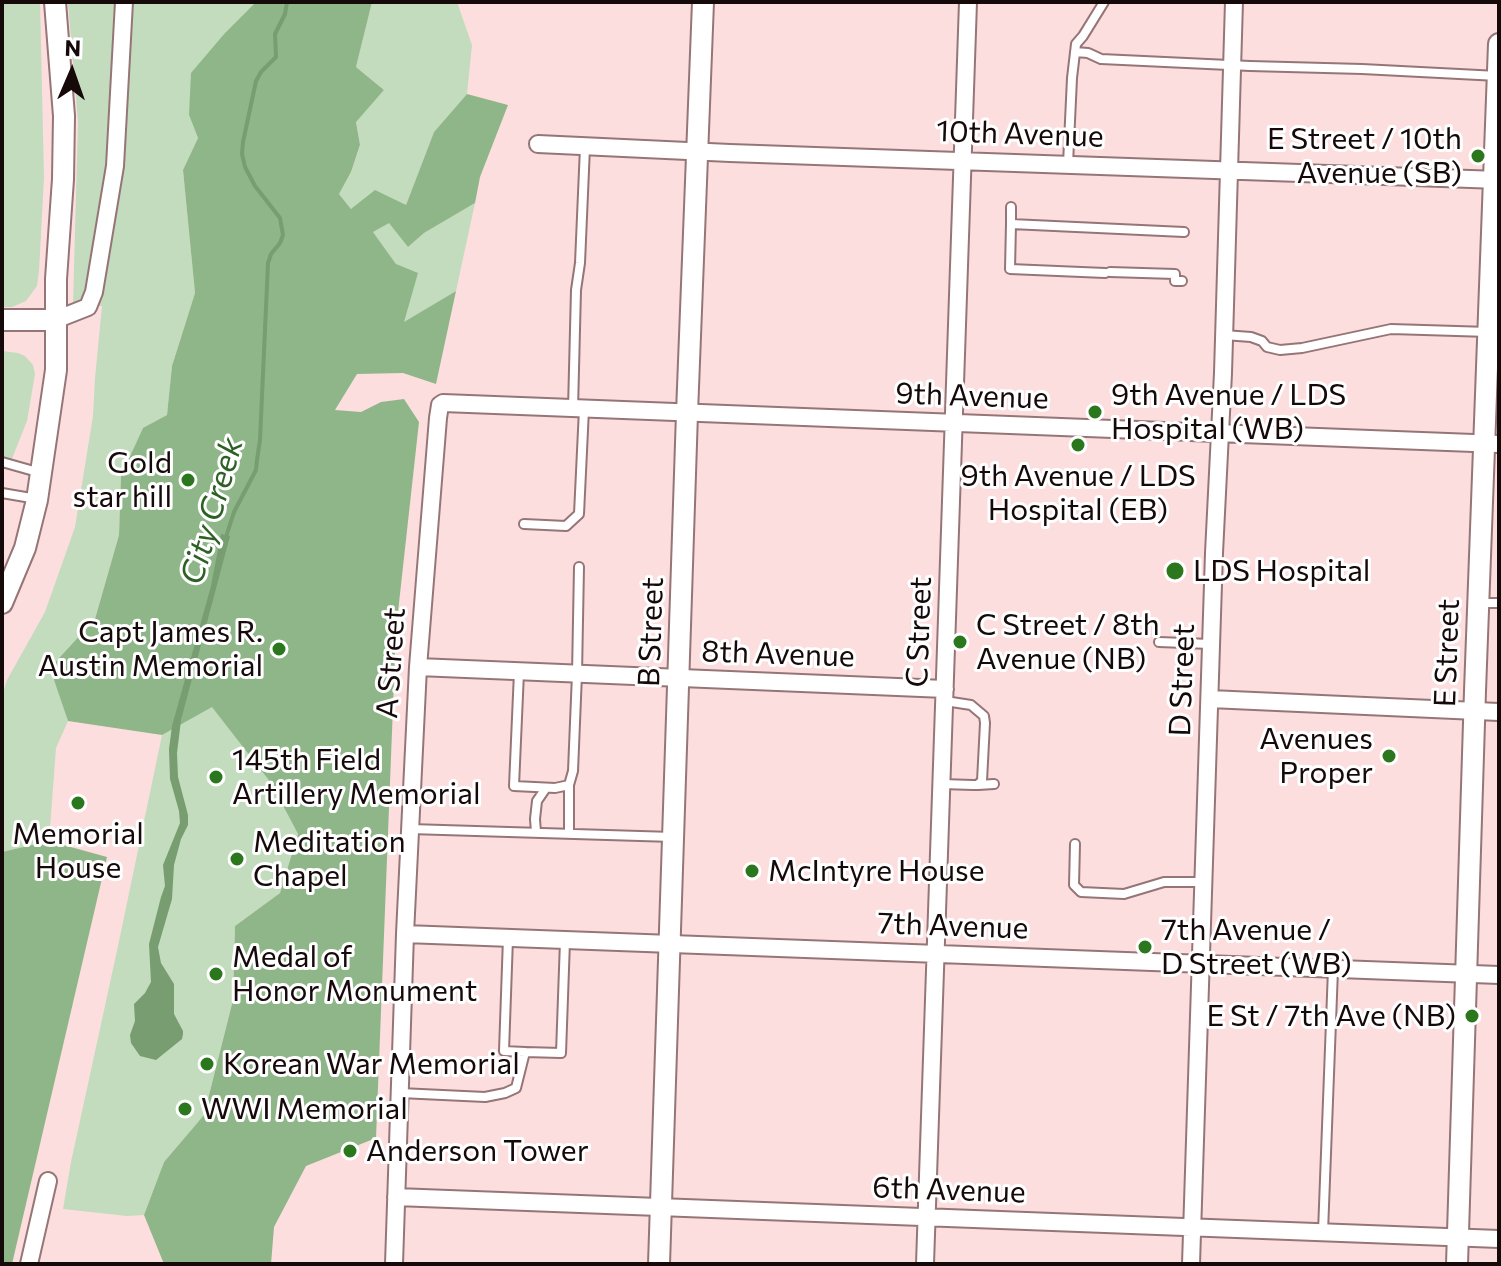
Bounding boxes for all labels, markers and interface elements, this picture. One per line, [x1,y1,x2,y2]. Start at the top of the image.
north arrow [32,32,112,112]
text: N [64,34,82,61]
street label: 10th Avenue [936,113,1104,155]
place label: E Street / 10th Avenue (SB) [1267,121,1462,192]
marker: E Street / 10th Avenue (SB) [1469,147,1487,165]
street label: 9th Avenue [895,375,1049,417]
place label: 9th Avenue / LDS Hospital (WB) [1111,377,1346,448]
marker: 9th Avenue / LDS Hospital (WB) [1086,403,1104,421]
water label: City Creek [173,433,251,589]
marker: 9th Avenue / LDS Hospital (EB) [1069,436,1087,454]
place label: Gold star hill [73,445,172,516]
place label: 9th Avenue / LDS Hospital (EB) [960,458,1196,528]
marker: Gold star hill [179,471,197,489]
place label: LDS Hospital [1193,553,1370,589]
marker: LDS Hospital [1164,560,1186,582]
street label: B Street [631,576,671,688]
street label: C Street [899,576,939,688]
street label: E Street [1427,598,1467,708]
street label: A Street [369,606,413,720]
place label: C Street / 8th Avenue (NB) [976,607,1160,678]
place label: Capt James R. Austin Memorial [38,614,263,684]
street label: D Street [1162,623,1202,737]
street label: 8th Avenue [701,633,855,675]
marker: C Street / 8th Avenue (NB) [951,633,969,651]
marker: Capt James R. Austin Memorial [270,640,288,658]
place label: Avenues Proper [1259,721,1373,792]
place label: 145th Field Artillery Memorial [232,742,481,812]
marker: Avenues Proper [1380,747,1398,765]
marker: 145th Field Artillery Memorial [207,768,225,786]
marker: Memorial House [69,794,87,812]
place label: Memorial House [12,816,144,886]
place label: Meditation Chapel [253,824,406,894]
marker: Meditation Chapel [228,850,246,868]
place label: McIntyre House [768,853,985,889]
marker: McIntyre House [743,862,761,880]
street label: 7th Avenue [877,905,1029,947]
place label: 7th Avenue / D Street (WB) [1161,912,1352,982]
marker: 7th Avenue / D Street (WB) [1136,938,1154,956]
place label: Medal of Honor Monument [232,939,477,1010]
marker: Medal of Honor Monument [207,965,225,983]
place label: E St / 7th Ave (NB) [1206,998,1456,1034]
marker: E St / 7th Ave (NB) [1463,1007,1481,1025]
place label: Korean War Memorial [223,1046,520,1082]
marker: Korean War Memorial [198,1055,216,1073]
place label: WWI Memorial [201,1091,408,1127]
marker: WWI Memorial [176,1100,194,1118]
place label: Anderson Tower [366,1133,589,1169]
marker: Anderson Tower [341,1142,359,1160]
street label: 6th Avenue [872,1169,1026,1211]

